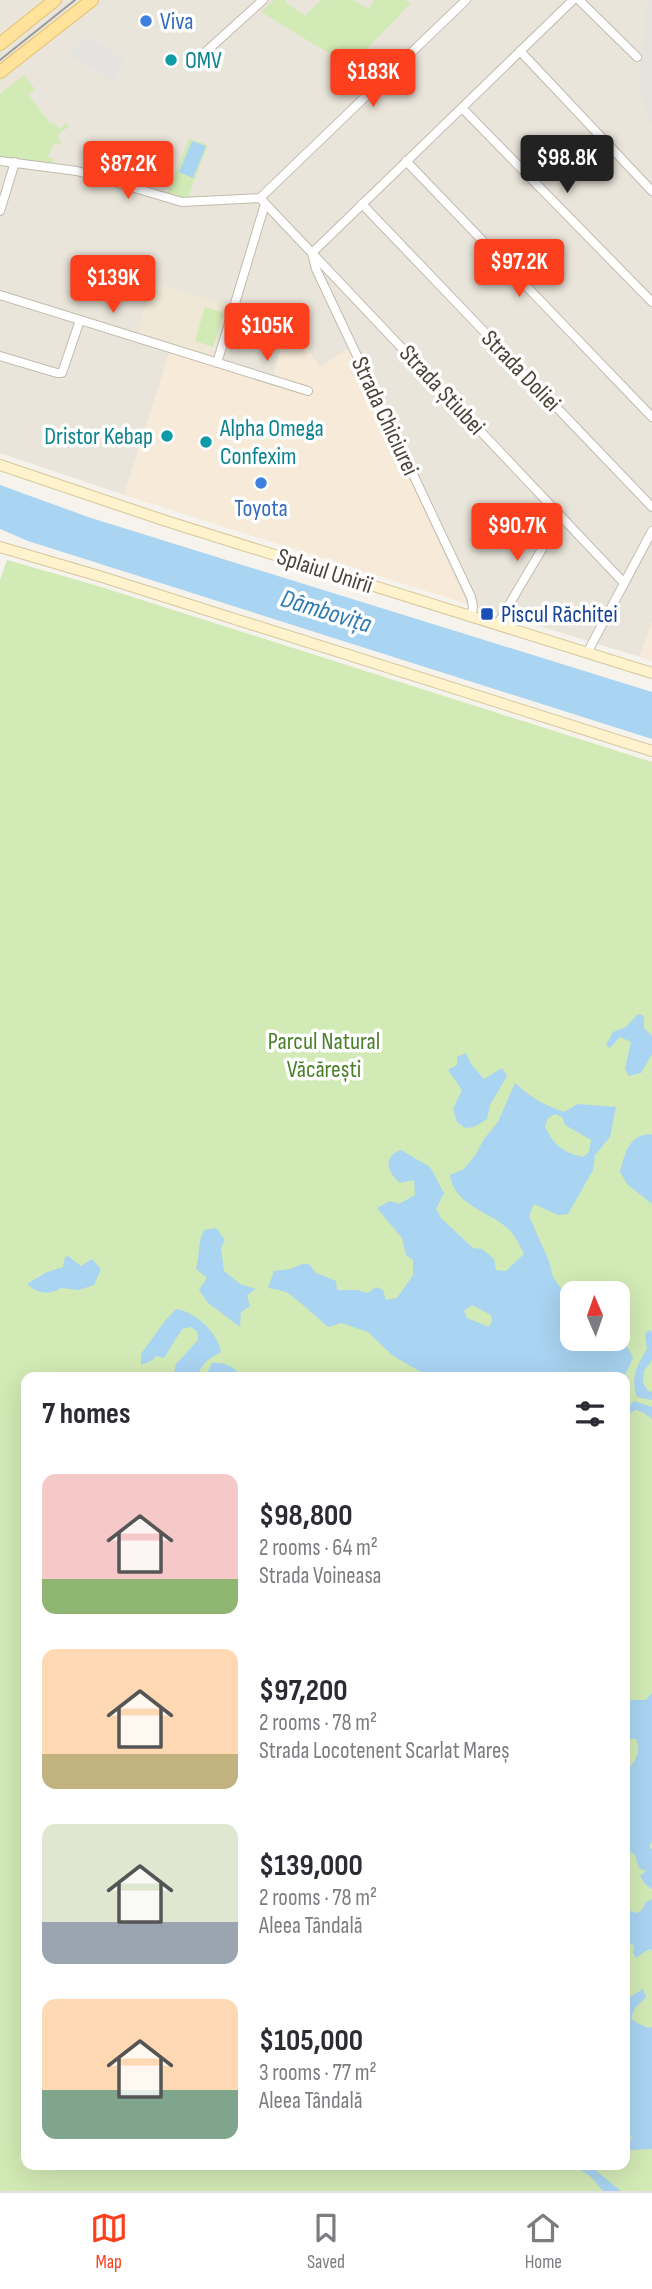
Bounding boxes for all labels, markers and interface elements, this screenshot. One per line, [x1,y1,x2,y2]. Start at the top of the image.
place label: Viva [160,7,193,36]
marker: Viva [138,13,154,29]
place label: OMV [185,46,222,75]
pin: $183K [324,50,422,109]
marker: OMV [163,52,179,68]
text: $183K [346,58,400,86]
pin: $98.8K [510,136,624,195]
pin: $87.2K [71,142,185,201]
text: $98.8K [537,144,597,172]
text: $87.2K [99,150,157,178]
pin: $97.2K [462,240,576,299]
text: $97.2K [490,248,548,276]
pin: $139K [64,256,162,315]
text: $139K [86,264,140,292]
pin: $105K [218,304,316,363]
text: $105K [240,312,294,340]
street label: Strada Doliei [475,324,567,418]
street label: Strada Știubei [393,339,491,441]
street label: Strada Chiciurei [345,352,425,480]
place label: Alpha Omega Confexim [219,414,324,471]
place label: Dristor Kebap [44,422,153,451]
marker: Dristor Kebap [159,428,175,444]
marker: Alpha Omega Confexim [198,434,214,450]
marker: Toyota [253,475,269,491]
place label: Toyota [234,494,288,523]
pin: $90.7K [460,504,574,563]
text: $90.7K [488,512,547,540]
street label: Splaiul Unirii [273,542,377,600]
water label: Dâmbovița [277,584,375,641]
place label: Piscul Răchitei [501,600,618,629]
marker: Piscul Răchitei [479,606,495,622]
park label: Parcul Natural Văcărești [268,1027,380,1084]
north arrow [560,1281,630,1351]
map controls [560,1281,630,1351]
icon: filters [571,1395,609,1433]
text: 7 homes [42,1396,130,1432]
text: $98,800 [259,1498,353,1534]
icon: home [98,1502,182,1586]
text: 2 rooms · 64 m² [259,1534,378,1562]
text: Strada Voineasa [259,1562,381,1590]
text: $97,200 [259,1673,347,1709]
icon: home [98,1677,182,1761]
text: 2 rooms · 78 m² [259,1709,377,1737]
text: Strada Locotenent Scarlat Mareș [259,1737,510,1765]
text: $139,000 [259,1848,363,1884]
icon: home [98,1852,182,1936]
text: 2 rooms · 78 m² [259,1884,377,1912]
text: Aleea Tândală [259,1912,363,1940]
text: $105,000 [259,2023,363,2059]
icon: home [98,2027,182,2111]
text: 3 rooms · 77 m² [259,2059,377,2087]
text: Aleea Tândală [259,2087,363,2115]
tab: Map [90,2209,128,2274]
tab: Saved [307,2209,345,2274]
tab: Home [524,2209,562,2274]

